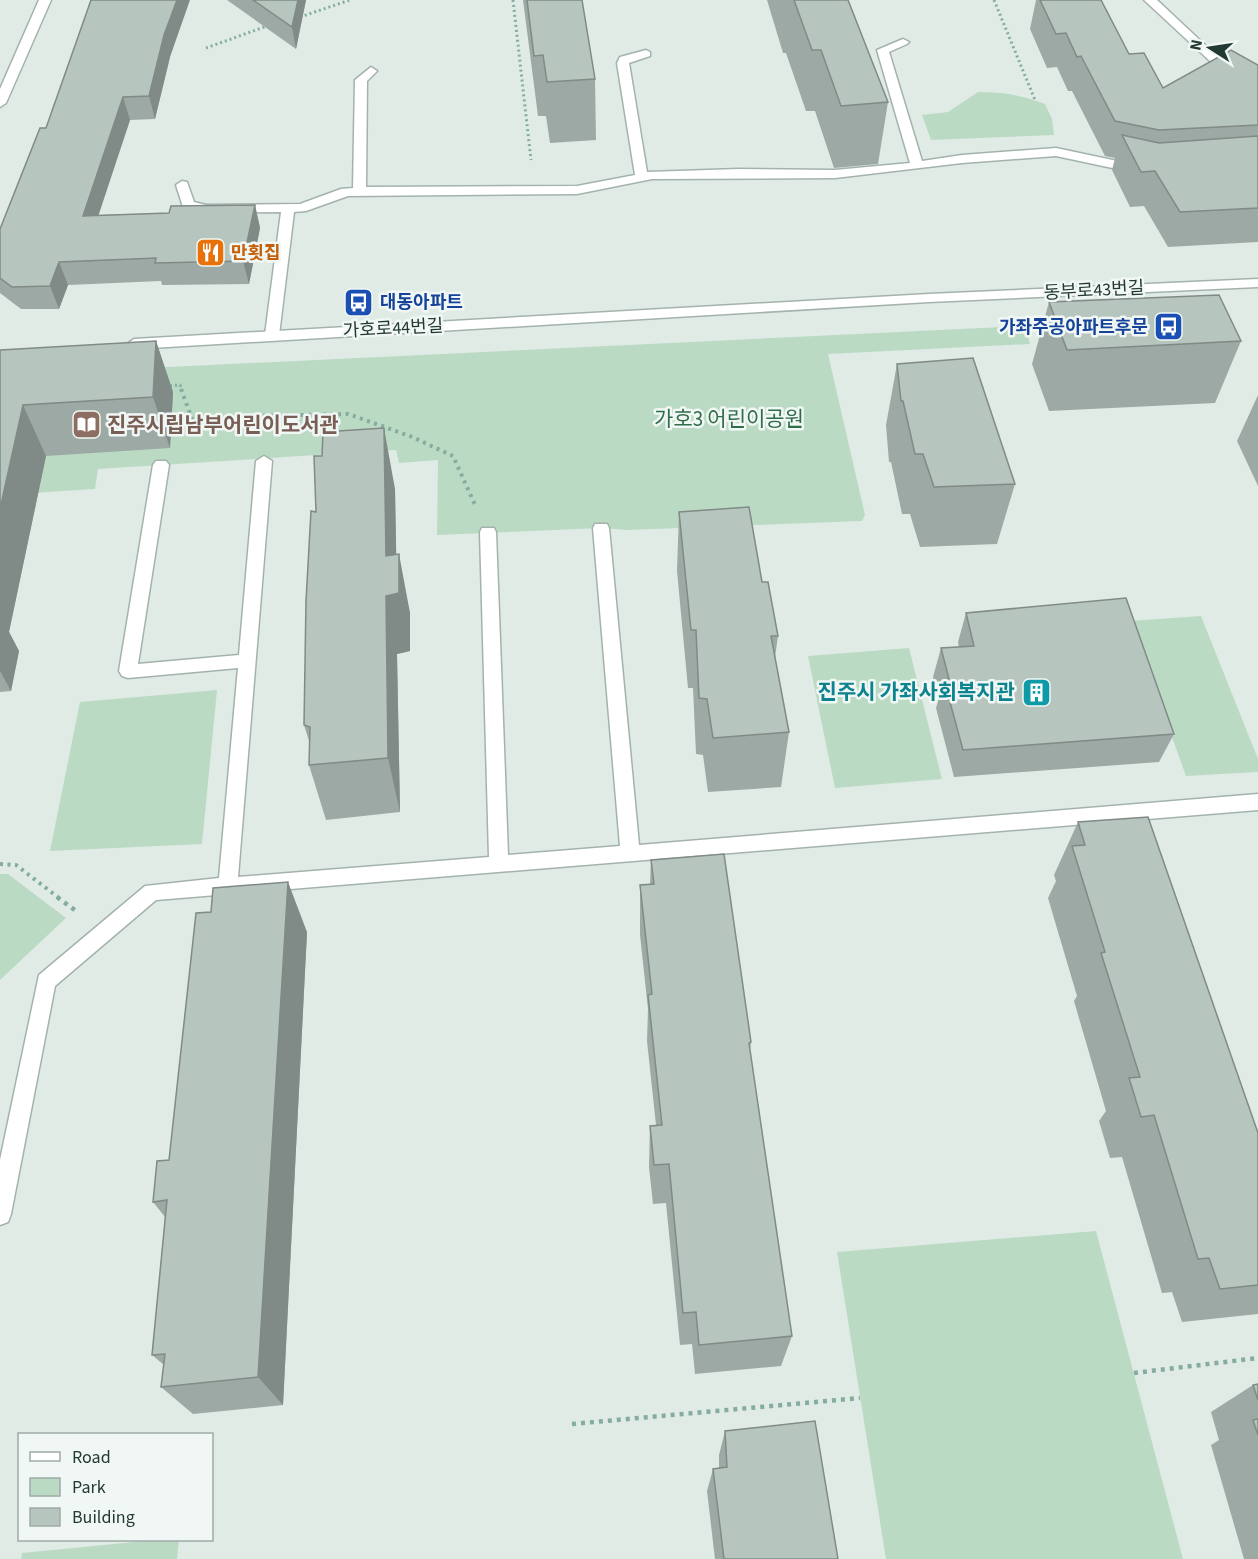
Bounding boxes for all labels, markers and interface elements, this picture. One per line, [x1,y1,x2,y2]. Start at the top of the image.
north arrow [1180,18,1240,78]
text: N [1184,38,1208,53]
restaurant icon: 만횟집 [194,237,226,269]
place label: 만횟집 [231,241,281,266]
street label: 동부로43번길 [1043,275,1145,306]
bus stop icon: 대동아파트 [343,286,375,318]
place label: 대동아파트 [380,290,463,315]
bus stop icon: 가좌주공아파트후문 [1153,311,1185,343]
street label: 가호로44번길 [342,313,444,344]
place label: 가좌주공아파트후문 [999,315,1148,340]
park label: 가호3 어린이공원 [654,404,804,434]
library icon: 진주시립남부어린이도서관 [70,409,102,441]
place label: 진주시립남부어린이도서관 [107,410,339,440]
building icon: 진주시 가좌사회복지관 [1020,676,1052,708]
place label: 진주시 가좌사회복지관 [818,677,1015,707]
legend [18,1433,213,1541]
text: Road [72,1445,111,1470]
text: Park [72,1475,106,1500]
text: Building [72,1505,135,1530]

